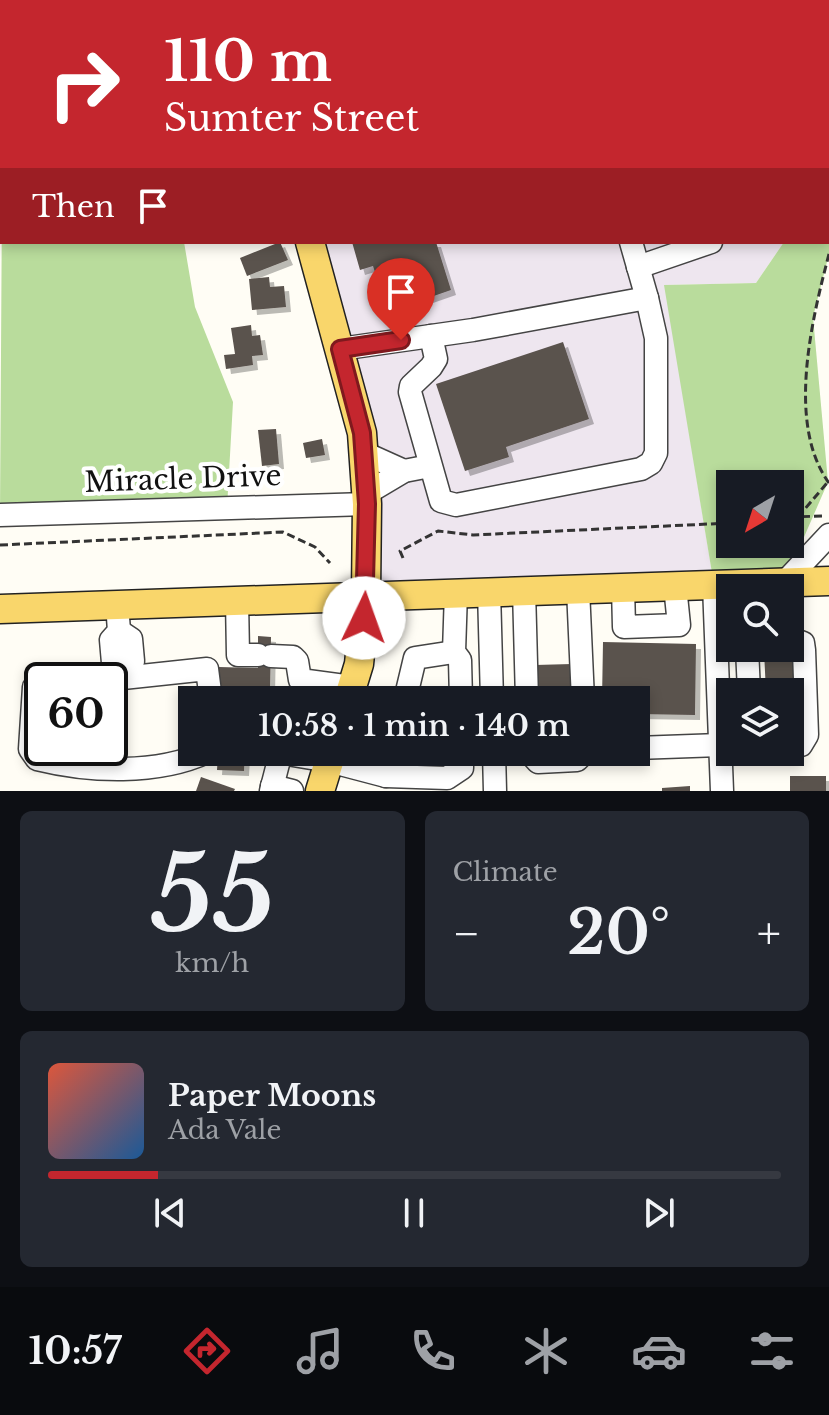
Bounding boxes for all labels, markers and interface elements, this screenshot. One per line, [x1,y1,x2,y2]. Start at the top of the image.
text: 110 m [164,27,332,96]
icon: right [32,32,136,136]
text: Sumter Street [164,96,419,141]
icon: arrive [131,184,175,228]
text: Then [32,188,115,225]
pin [367,258,435,340]
icon: arrive [379,270,423,314]
street label: Miracle Drive [84,458,282,500]
north arrow [716,470,804,558]
map controls [716,470,804,766]
button: search [716,574,804,662]
position arrow [322,576,406,660]
speed limit sign: 60 [24,662,128,766]
button: layers [716,678,804,766]
text: 10:58 · 1 min · 140 m [258,707,570,744]
text: 55 [150,830,274,959]
text: Climate [453,856,558,888]
text: 20° [567,896,670,970]
text: − [453,906,480,961]
text: + [757,906,781,961]
text: km/h [175,947,249,979]
text: Paper Moons [168,1077,376,1114]
text: Ada Vale [168,1114,281,1146]
icon: previous [148,1191,192,1235]
icon: pause [392,1191,436,1235]
icon: next [637,1191,681,1235]
icon: directions [179,1323,235,1379]
icon: music [292,1323,348,1379]
icon: phone [405,1323,461,1379]
icon: climate [518,1323,574,1379]
icon: car [631,1323,687,1379]
icon: filters [744,1323,800,1379]
text: 10:57 [29,1329,122,1374]

